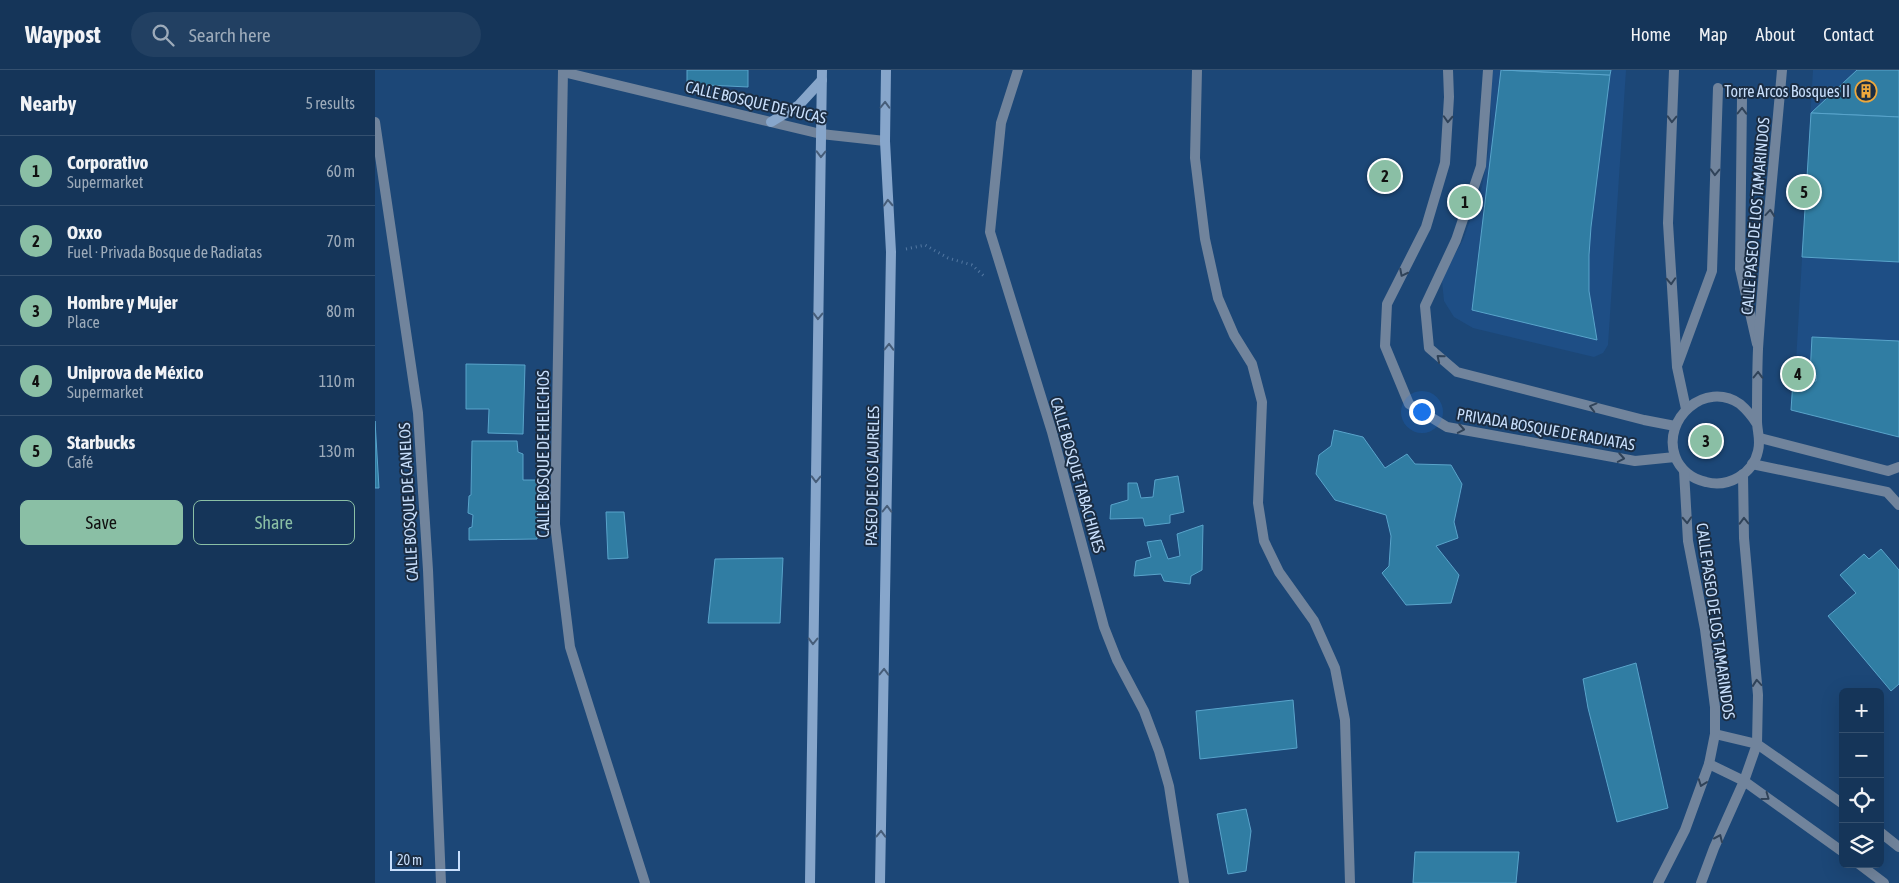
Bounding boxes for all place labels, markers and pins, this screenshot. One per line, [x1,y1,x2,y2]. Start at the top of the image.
building icon: Torre Arcos Bosques II [1854,79,1878,103]
place label: Torre Arcos Bosques II [1724,82,1850,101]
pin: 2 [1369,157,1401,195]
pin: 5 [1788,173,1820,211]
pin: 1 [1449,183,1481,221]
pin: 4 [1782,355,1814,393]
pin: 3 [1690,422,1722,460]

